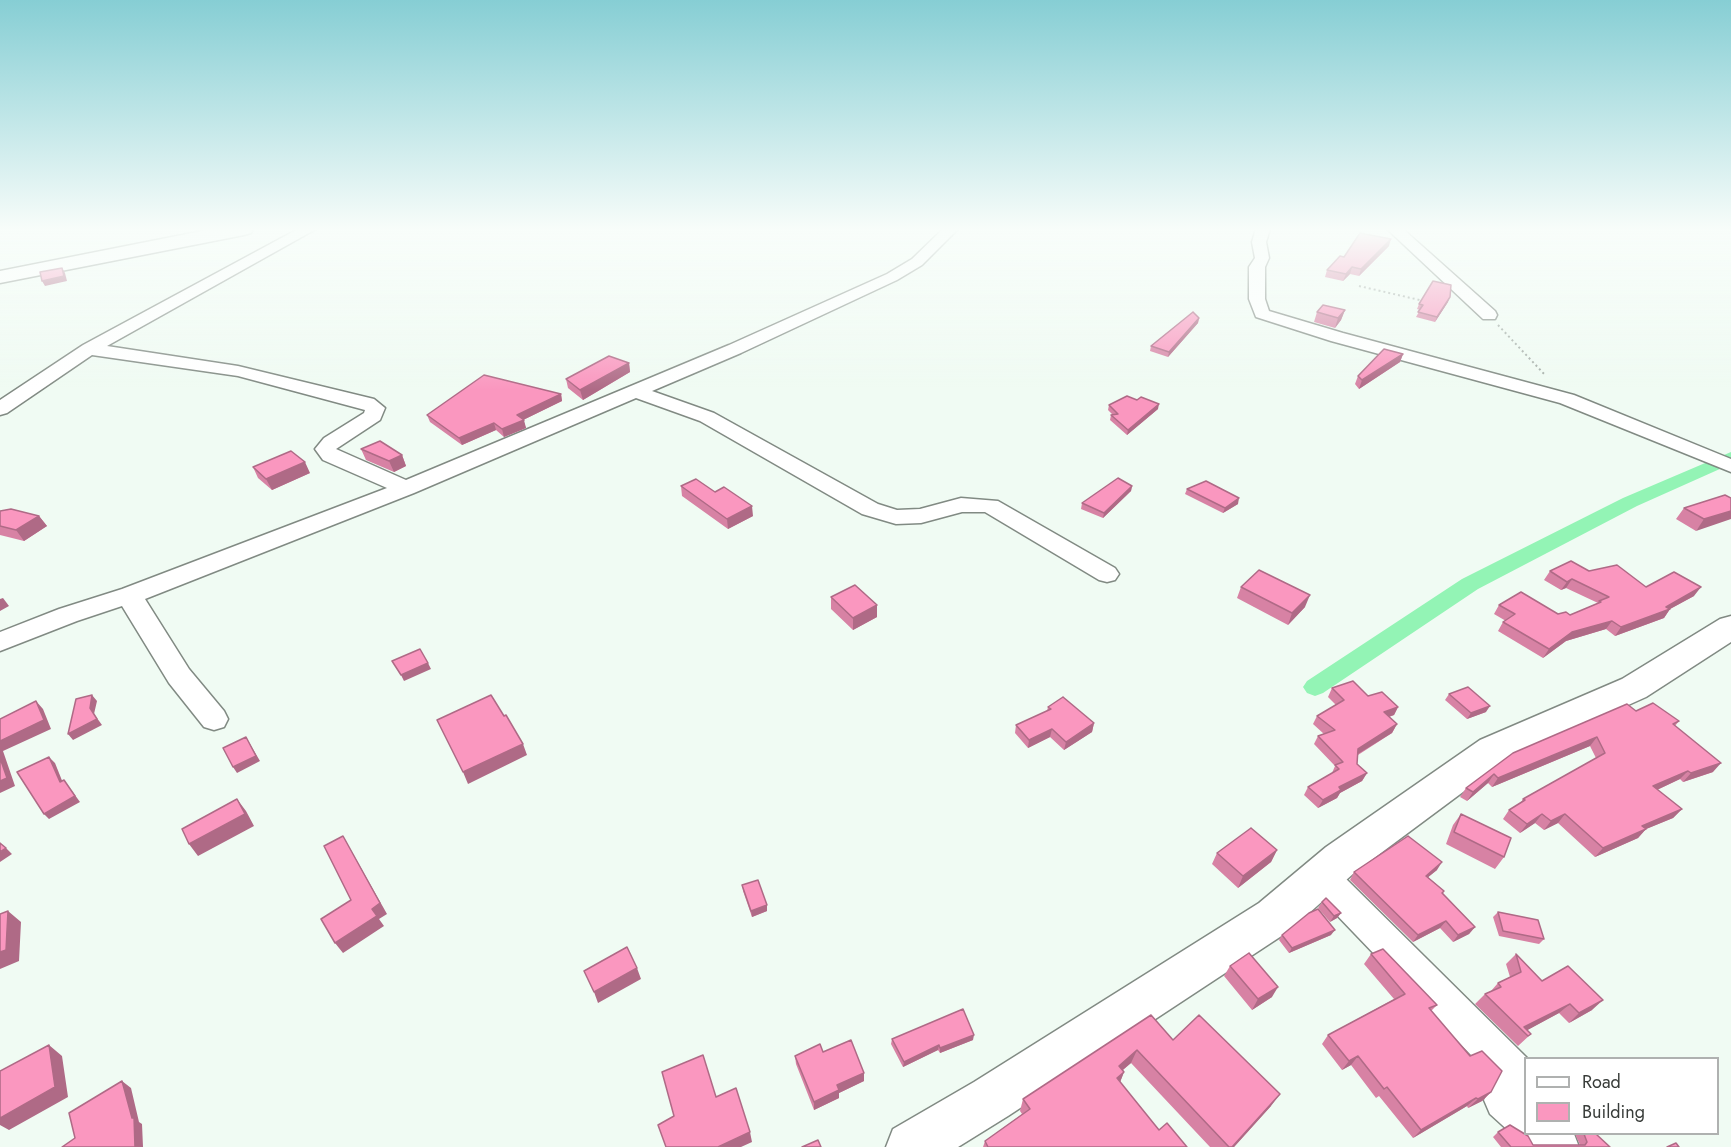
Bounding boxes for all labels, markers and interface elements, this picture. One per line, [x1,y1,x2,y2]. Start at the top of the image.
legend [1524,1057,1719,1135]
text: Road [1582,1069,1621,1095]
text: Building [1582,1099,1645,1125]

